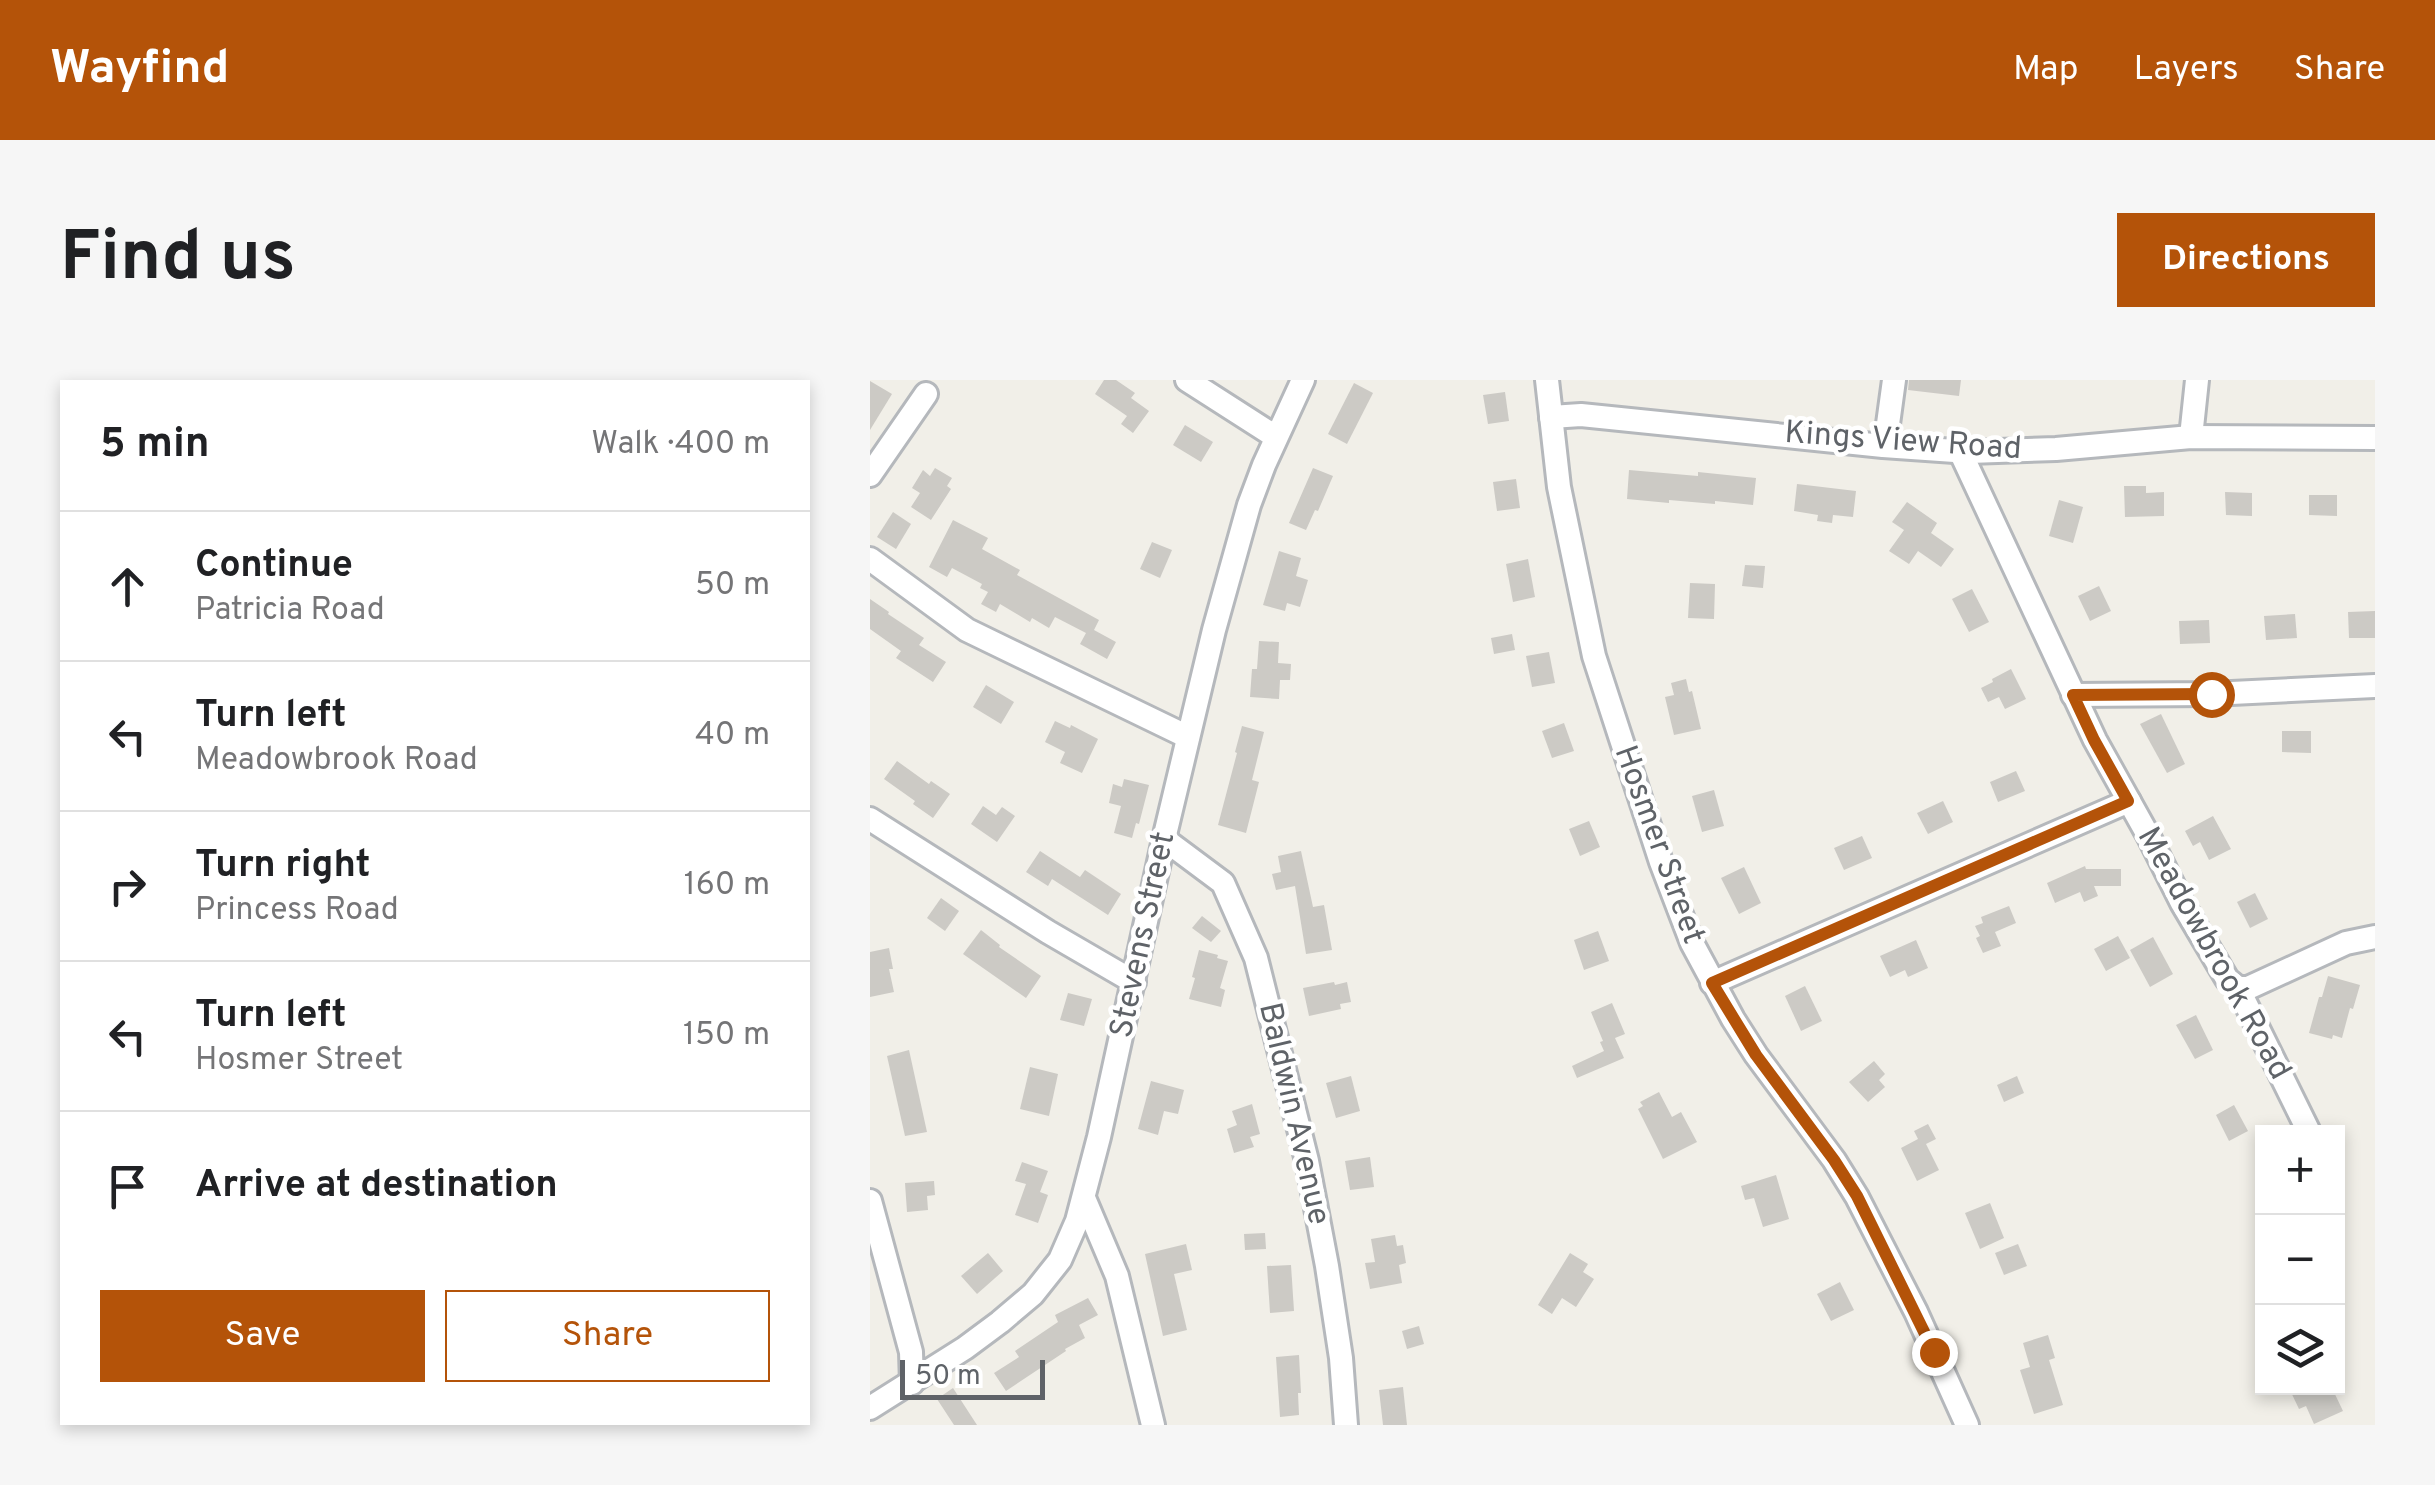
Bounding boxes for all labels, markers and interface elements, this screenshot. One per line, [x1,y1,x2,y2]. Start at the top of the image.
text: Wayfind [50,40,230,100]
text: Map [2013,48,2079,92]
text: Layers [2134,48,2239,92]
text: Share [2294,48,2385,92]
button: Directions [2117,213,2375,307]
text: Find us [60,216,296,305]
street label: Kings View Road [1783,414,2023,470]
text: 5 min [100,419,210,472]
text: Walk · 400 m [591,425,770,465]
text: Continue [195,542,353,591]
icon: ahead [100,559,155,614]
text: 50 m [695,566,770,606]
text: Patricia Road [195,591,385,631]
route start [2189,672,2235,718]
text: Turn left [195,692,347,741]
icon: left [100,709,155,764]
text: 40 m [695,716,770,756]
street label: Hosmer Street [1604,740,1712,950]
text: Meadowbrook Road [195,741,478,781]
street label: Meadowbrook Road [2127,821,2299,1087]
street label: Stevens Street [1103,828,1185,1042]
text: Turn right [195,842,370,891]
icon: right [100,859,155,914]
text: 160 m [684,866,770,906]
text: Princess Road [195,891,399,931]
text: Turn left [195,992,347,1041]
street label: Baldwin Avenue [1248,999,1338,1229]
icon: left [100,1009,155,1064]
text: 150 m [683,1016,770,1056]
text: Hosmer Street [195,1041,403,1081]
map controls [2255,1125,2345,1395]
button: + [2255,1125,2345,1215]
icon: arrive [100,1159,155,1214]
text: Arrive at destination [195,1162,558,1211]
button: − [2255,1215,2345,1305]
button: Save [100,1290,425,1382]
button: Share [445,1290,770,1382]
button: layers [2255,1305,2345,1395]
route end [1912,1330,1958,1376]
scale bar [900,1355,1045,1400]
text: 50 m [915,1359,981,1395]

